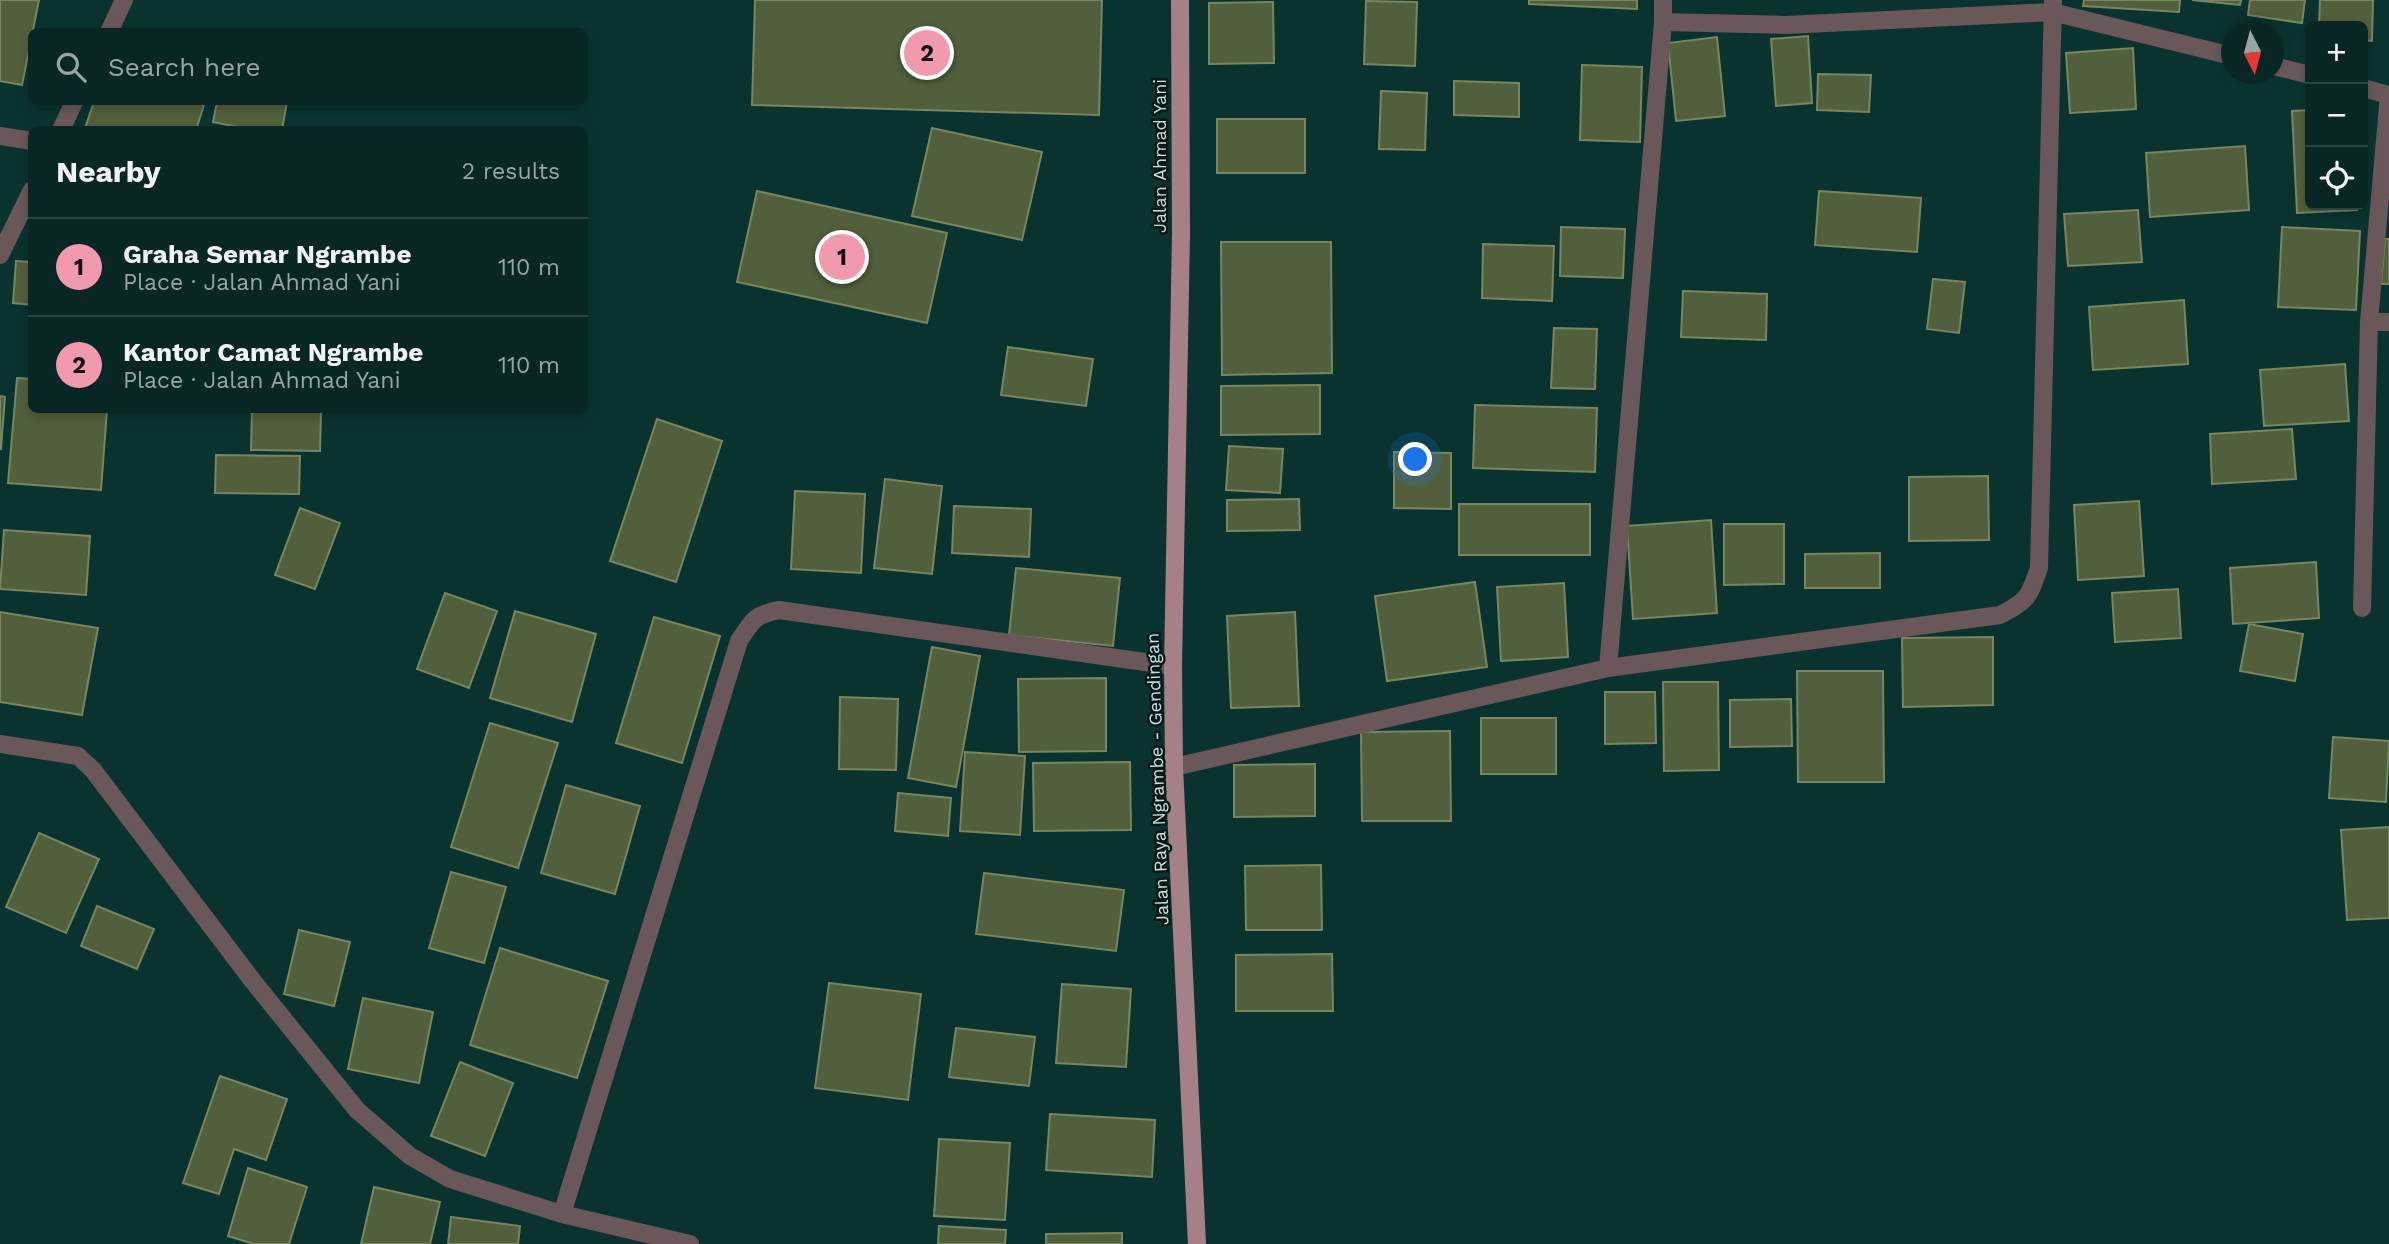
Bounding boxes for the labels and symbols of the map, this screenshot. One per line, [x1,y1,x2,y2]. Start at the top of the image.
north arrow [2221,21,2284,84]
pin: 2 [904,27,950,79]
street label: Jalan Ahmad Yani [1149,79,1170,233]
pin: 1 [819,231,865,283]
your location [1398,442,1432,476]
street label: Jalan Raya Ngrambe - Gendingan [1141,632,1173,926]

